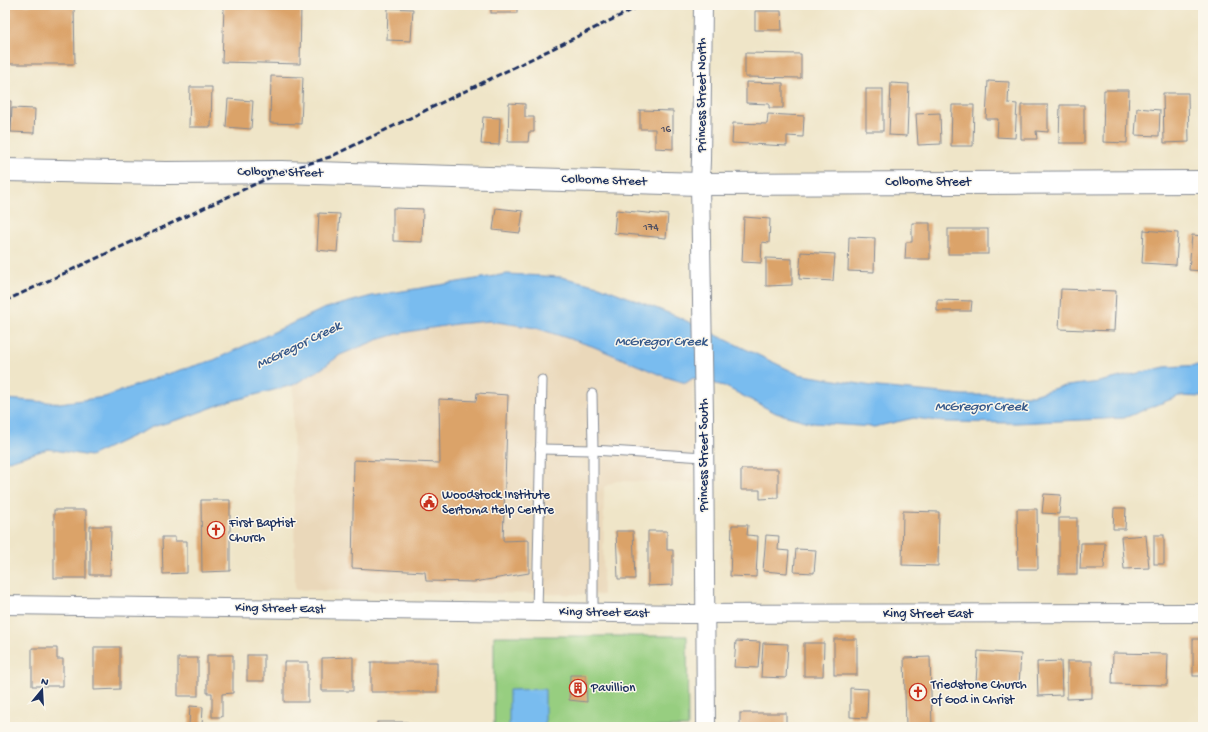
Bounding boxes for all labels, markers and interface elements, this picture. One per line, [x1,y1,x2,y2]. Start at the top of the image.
street label: Princess Street North [695,38,710,153]
house number: 16 [660,124,671,136]
street label: Colborne Street [237,165,325,181]
street label: Colborne Street [561,172,649,190]
street label: Colborne Street [885,175,972,190]
house number: 174 [642,222,659,234]
water label: McGregor Creek [254,317,346,374]
water label: McGregor Creek [615,334,709,351]
street label: Princess Street South [697,398,712,513]
water label: McGregor Creek [935,399,1029,416]
place label: Woodstock Institute Sertoma Help Centre [442,488,554,518]
public building icon: Woodstock Institute Sertoma Help Centre [419,492,439,512]
place label: First Baptist Church [228,516,296,546]
church icon: First Baptist Church [206,520,226,540]
street label: King Street East [235,601,327,617]
street label: King Street East [559,605,651,621]
street label: King Street East [883,607,975,622]
north arrow [22,670,62,710]
text: N [39,676,50,689]
building icon: Pavillion [568,678,588,698]
place label: Triedstone Church of God in Christ [930,678,1027,708]
place label: Pavillion [590,681,636,696]
church icon: Triedstone Church of God in Christ [908,682,928,702]

